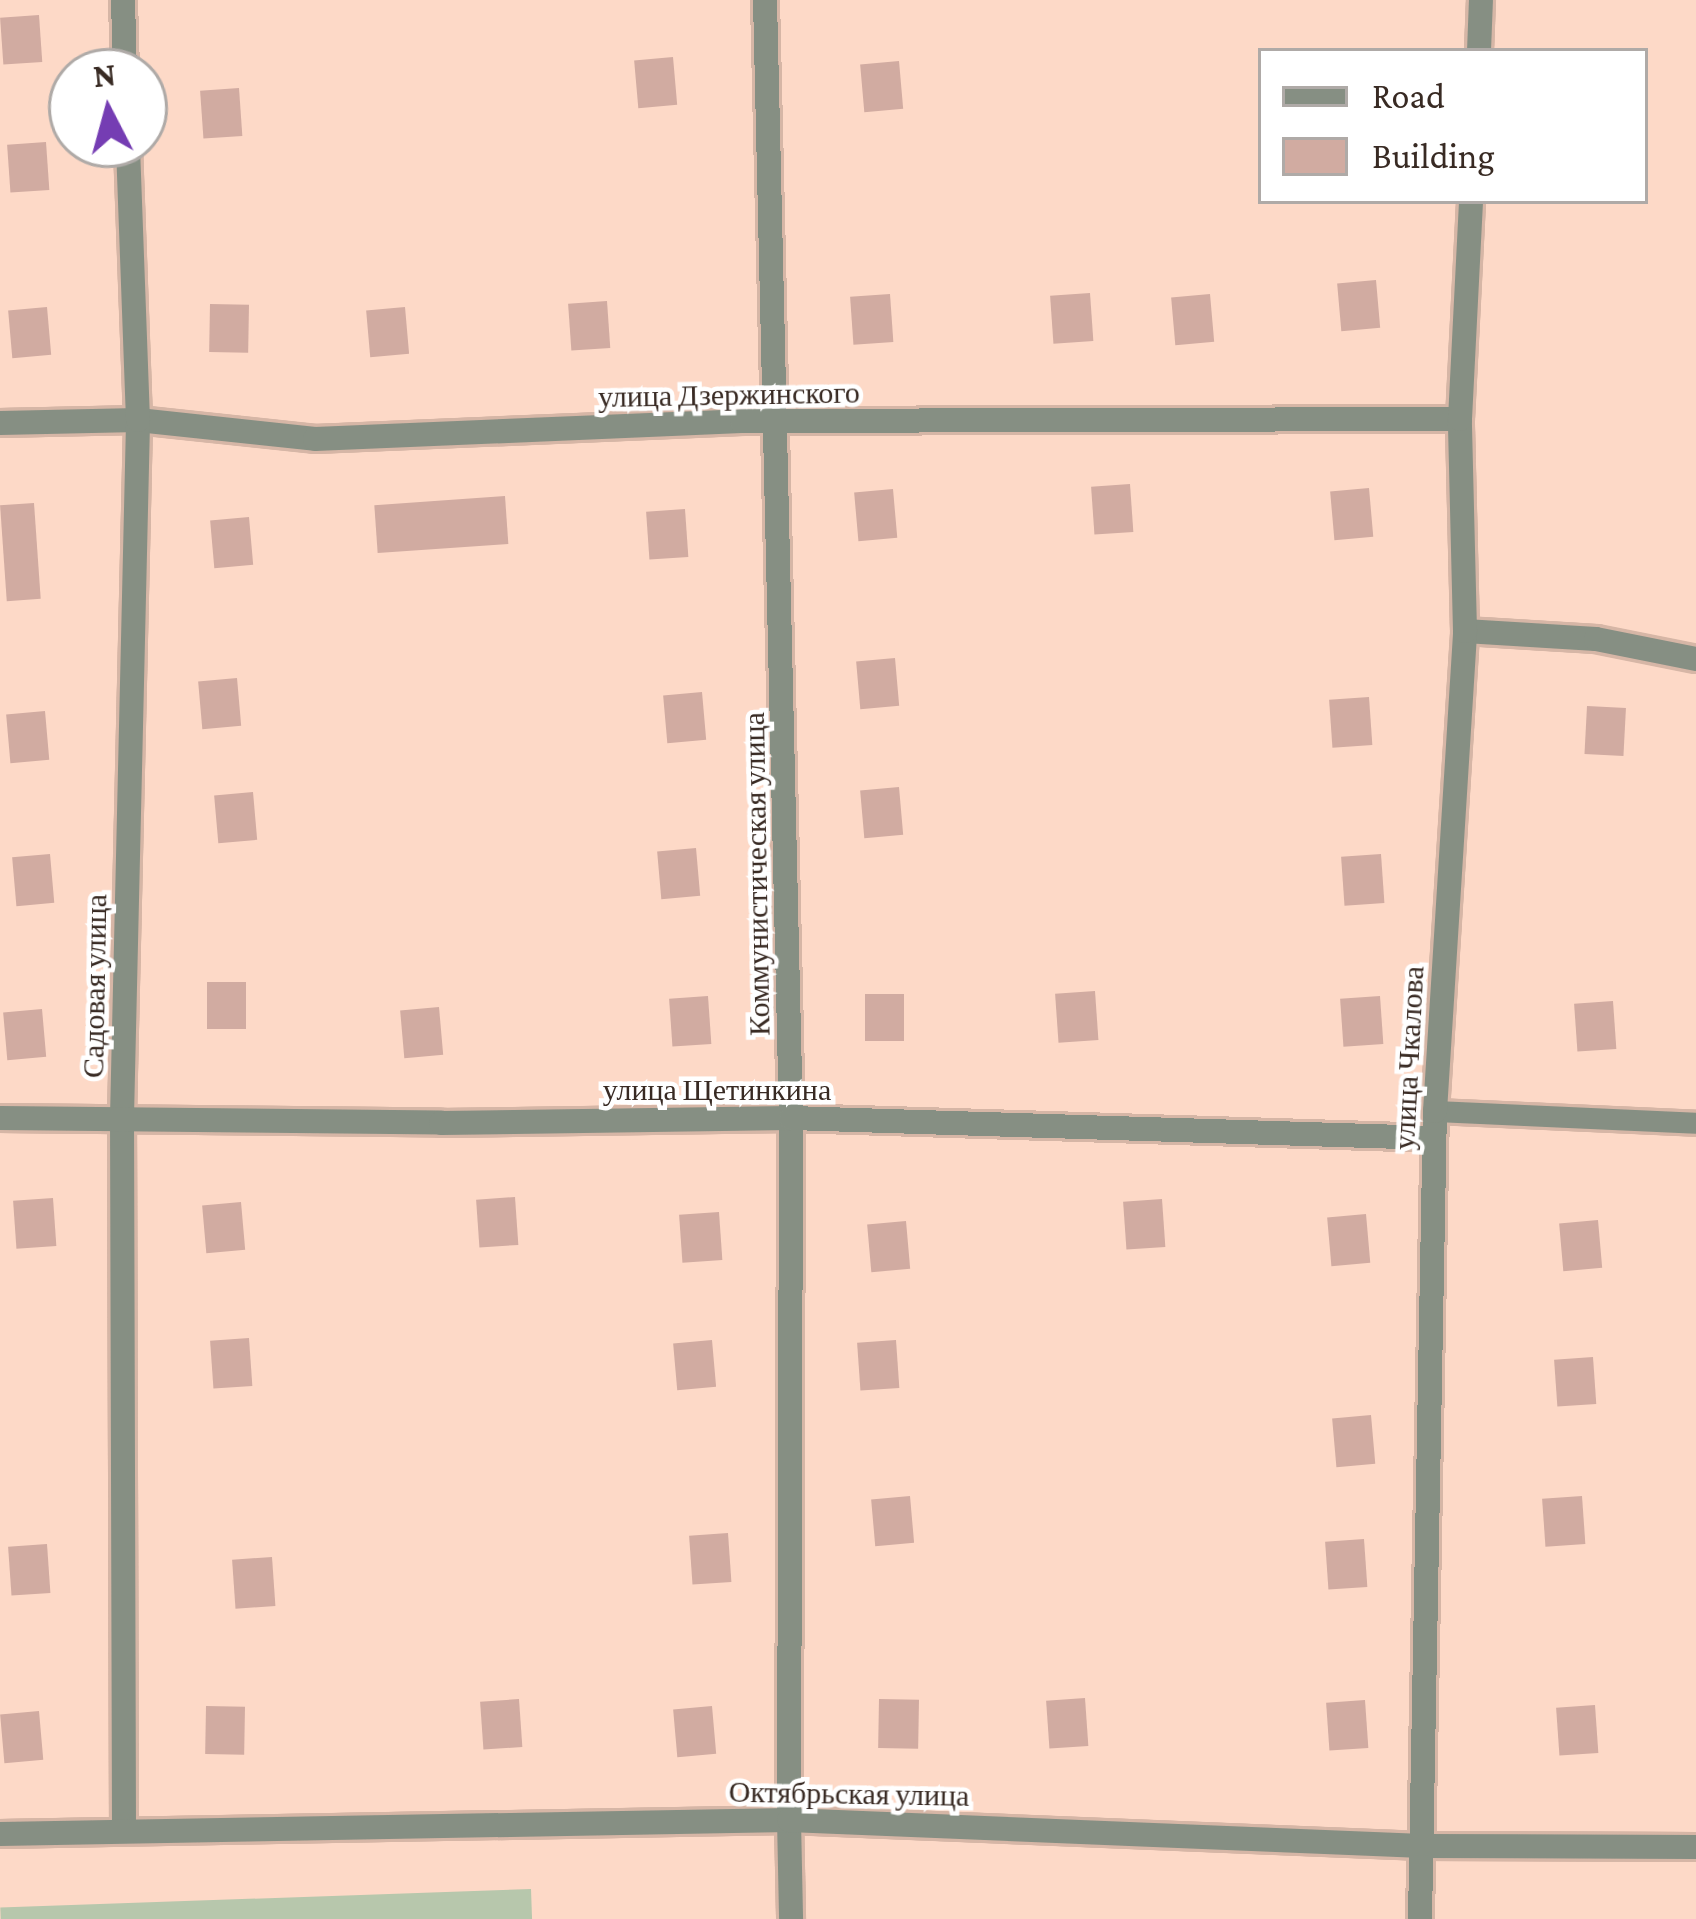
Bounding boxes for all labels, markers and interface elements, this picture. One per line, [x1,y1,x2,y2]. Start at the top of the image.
north arrow [48,48,168,168]
legend [1258,48,1648,204]
text: N [91,55,118,94]
text: Road [1372,76,1445,116]
text: Building [1372,136,1495,176]
street label: улица Дзержинского [598,375,860,415]
street label: Коммунистическая улица [736,712,778,1036]
street label: Садовая улица [75,894,115,1078]
street label: улица Чкалова [1386,965,1432,1151]
street label: улица Щетинкина [603,1072,831,1108]
street label: Октябрьская улица [728,1774,970,1814]

